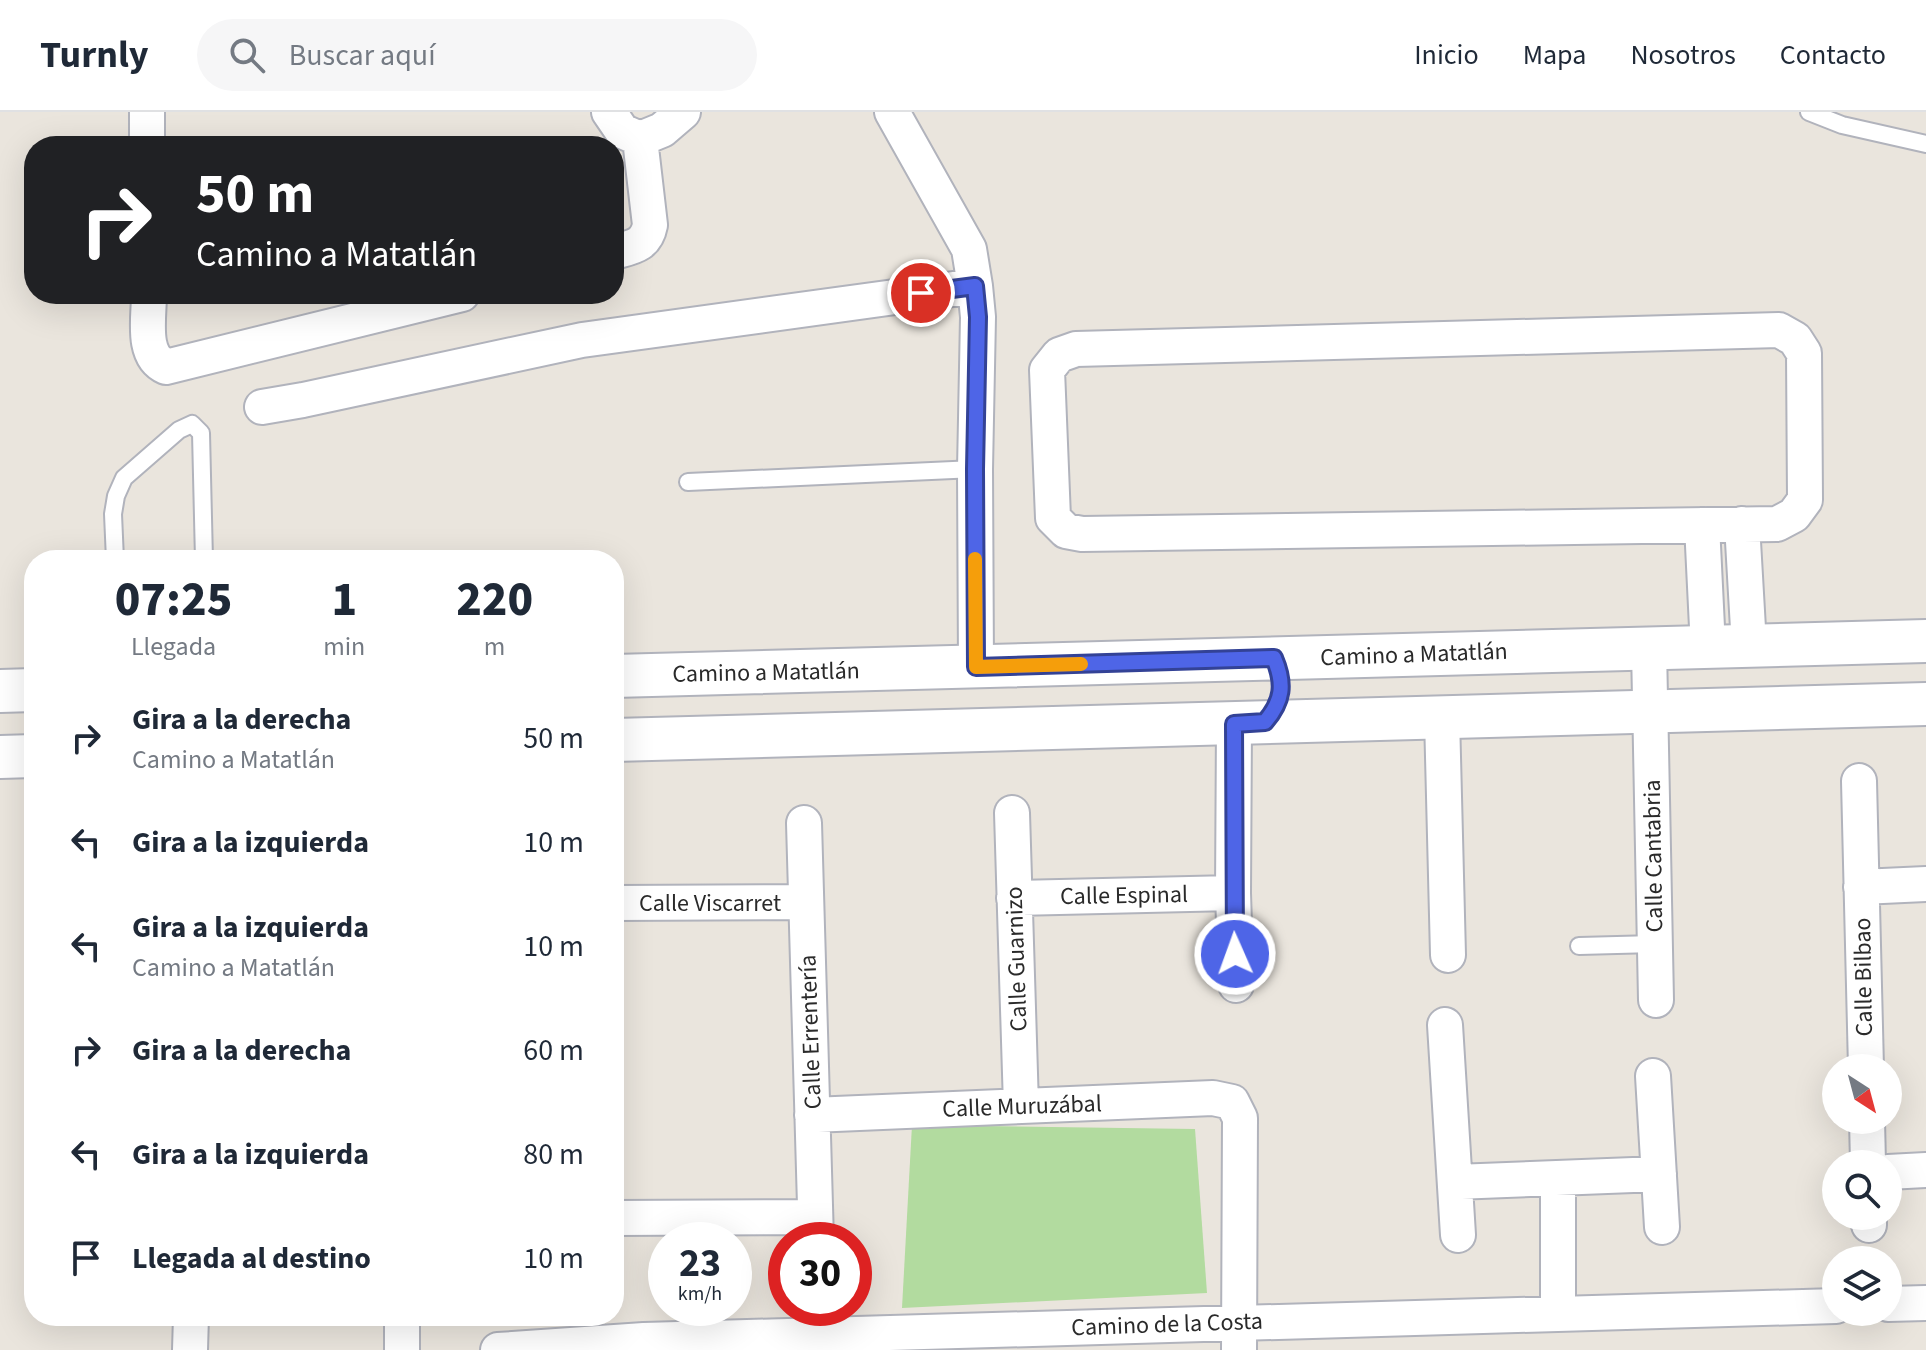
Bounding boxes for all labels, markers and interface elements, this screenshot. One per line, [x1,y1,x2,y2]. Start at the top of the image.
search box [197,19,757,91]
text: Turnly [40,28,149,82]
icon: search [225,33,269,77]
text: Buscar aquí [289,34,436,77]
text: Inicio [1414,35,1479,75]
text: Mapa [1523,35,1586,75]
text: Nosotros [1630,35,1736,75]
text: Contacto [1780,35,1886,75]
text: 50 m [196,155,314,234]
icon: right [64,168,168,272]
text: Camino a Matatlán [196,229,477,280]
pin [887,259,955,327]
icon: arrive [899,271,943,315]
text: 07:25 [115,566,232,634]
text: 1 [331,566,357,634]
text: 220 [456,566,533,634]
text: Llegada [131,628,216,665]
text: min [323,628,365,665]
text: m [484,628,505,665]
street label: Camino a Matatlán [1320,634,1508,675]
street label: Camino a Matatlán [672,653,860,692]
text: Gira a la derecha [132,698,351,741]
icon: right [64,716,108,760]
text: 50 m [523,717,584,760]
text: Camino a Matatlán [132,741,335,778]
street label: Calle Cantabria [1635,779,1672,933]
icon: left [64,820,108,864]
text: Gira a la izquierda [132,821,369,864]
text: 10 m [523,821,584,864]
street label: Calle Espinal [1060,877,1188,914]
street label: Calle Viscarret [639,886,781,921]
street label: Calle Guarnizo [996,886,1037,1032]
text: Gira a la izquierda [132,906,369,949]
position arrow [1193,912,1277,996]
street label: Calle Bilbao [1845,917,1882,1037]
icon: left [64,924,108,968]
text: 10 m [523,925,584,968]
text: Camino a Matatlán [132,949,335,986]
street label: Calle Errentería [790,954,831,1110]
icon: right [64,1028,108,1072]
text: Gira a la derecha [132,1029,351,1072]
text: 60 m [523,1029,584,1072]
north arrow [1822,1054,1902,1134]
map controls [1822,1054,1902,1326]
street label: Calle Muruzábal [942,1086,1102,1127]
icon: left [64,1132,108,1176]
text: Gira a la izquierda [132,1133,369,1176]
text: 80 m [523,1133,584,1176]
button: search [1822,1150,1902,1230]
speed limit sign: 30 [768,1222,872,1326]
text: 23 [679,1235,721,1292]
icon: arrive [64,1236,108,1280]
text: Llegada al destino [132,1237,371,1280]
text: 10 m [523,1237,584,1280]
button: layers [1822,1246,1902,1326]
text: km/h [678,1280,722,1308]
street label: Camino de la Costa [1071,1304,1263,1345]

